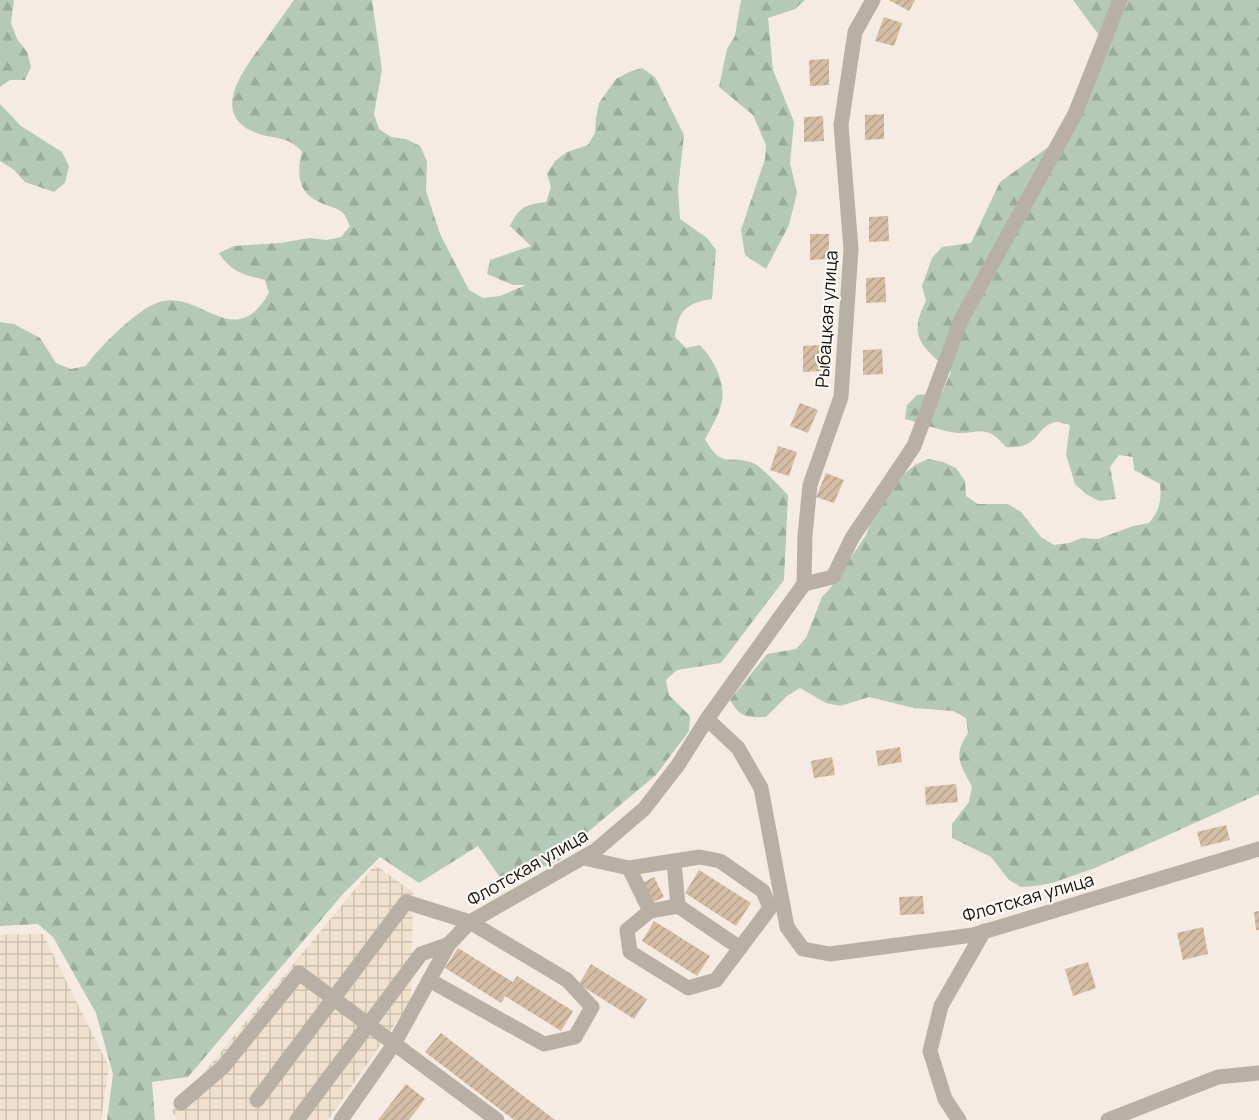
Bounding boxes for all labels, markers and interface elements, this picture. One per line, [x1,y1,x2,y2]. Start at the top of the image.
street label: Рыбацкая улица [809,249,843,389]
street label: Флотская улица [462,823,592,911]
street label: Флотская улица [959,867,1097,927]

